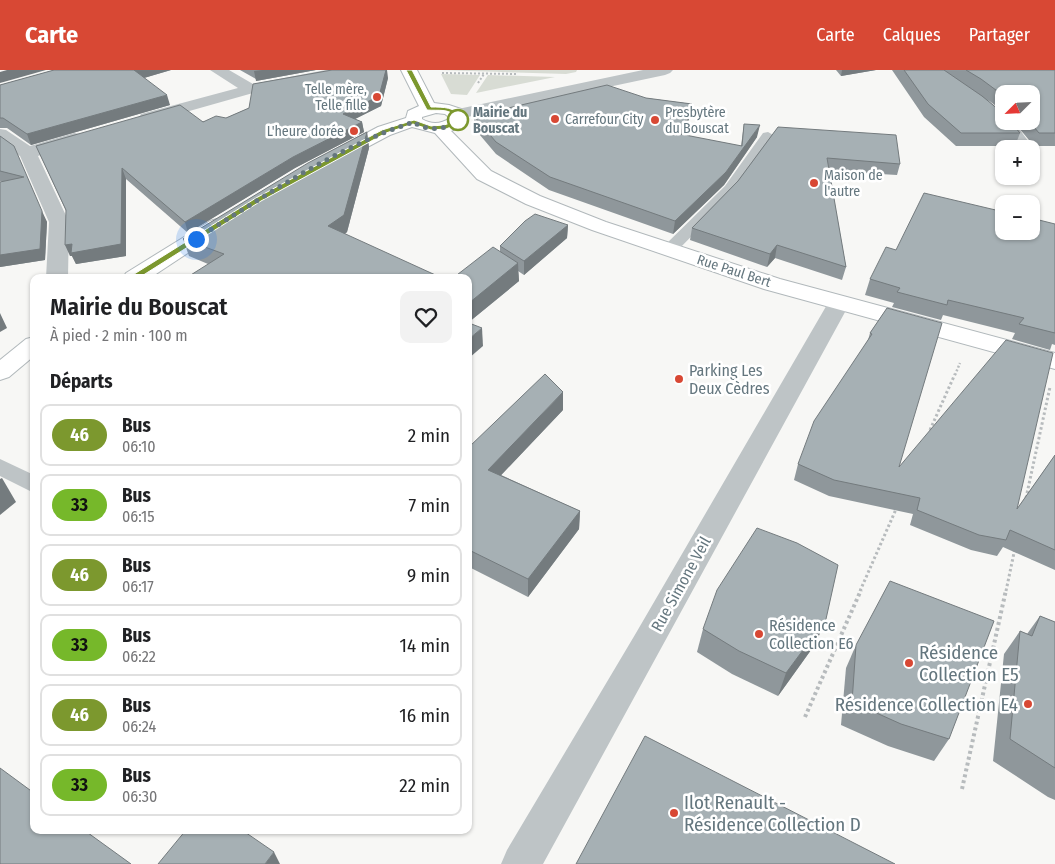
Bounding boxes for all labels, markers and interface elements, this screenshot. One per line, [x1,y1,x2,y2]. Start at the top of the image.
text: Carte [25,21,78,49]
text: Carte [816,24,855,46]
text: Calques [883,24,941,46]
text: Partager [969,24,1030,46]
place label: Telle mère, Telle fille [305,81,367,114]
north arrow [995,85,1040,130]
map controls [995,85,1040,240]
marker: Telle mère, Telle fille [371,91,383,103]
place label: Mairie du Bouscat [473,104,527,137]
place label: Presbytère du Bouscat [665,104,729,137]
marker: Mairie du Bouscat [447,109,469,131]
place label: Carrefour City [565,111,644,128]
marker: Carrefour City [549,113,561,125]
marker: Presbytère du Bouscat [649,114,661,126]
place label: L'heure dorée [267,123,344,140]
marker: L'heure dorée [348,125,360,137]
button: + [995,140,1040,185]
place label: Maison de l'autre [824,167,883,200]
marker: Maison de l'autre [808,177,820,189]
button: − [995,195,1040,240]
your location [184,227,209,252]
street label: Rue Paul Bert [695,251,774,291]
button: heart [400,291,452,343]
text: Mairie du Bouscat [50,293,228,321]
text: À pied · 2 min · 100 m [50,326,188,345]
place label: Parking Les Deux Cèdres [689,361,770,398]
text: Départs [50,370,113,393]
marker: Parking Les Deux Cèdres [673,373,685,385]
text: Bus [122,414,151,437]
text: 46 [70,424,89,446]
text: 2 min [408,424,450,447]
text: 06:10 [122,437,156,456]
text: Bus [122,484,151,507]
text: 33 [71,494,88,516]
text: 7 min [408,494,450,517]
text: 06:15 [122,507,155,526]
street label: Rue Simone Veil [647,533,715,635]
text: Bus [122,554,151,577]
text: 46 [70,564,89,586]
text: 9 min [407,564,450,587]
text: 06:17 [122,577,154,596]
place label: Résidence Collection E6 [769,616,853,653]
text: Bus [122,624,151,647]
marker: Résidence Collection E6 [753,628,765,640]
text: 33 [71,634,88,656]
text: 14 min [400,634,450,657]
place label: Résidence Collection E5 [919,641,1019,686]
text: 06:22 [122,647,156,666]
marker: Résidence Collection E5 [903,657,915,669]
place label: Résidence Collection E4 [835,693,1018,716]
text: Bus [122,694,151,717]
marker: Résidence Collection E4 [1022,698,1034,710]
text: 46 [70,704,89,726]
text: 16 min [399,704,450,727]
text: 06:24 [122,717,156,736]
text: Bus [122,764,151,787]
text: 33 [71,774,88,796]
text: 22 min [399,774,450,797]
text: 06:30 [122,787,157,806]
place label: Ilot Renault - Résidence Collection D [684,791,861,836]
marker: Ilot Renault - Résidence Collection D [668,807,680,819]

